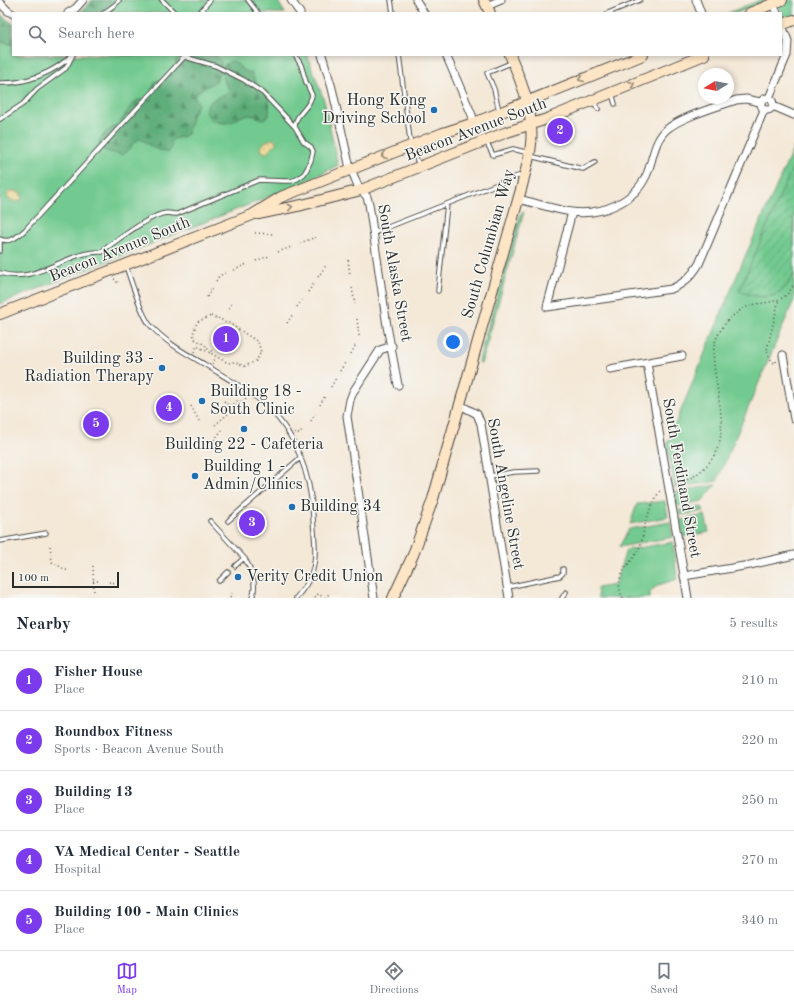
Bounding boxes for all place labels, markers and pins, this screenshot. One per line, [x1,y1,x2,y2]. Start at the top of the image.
place label: Hong Kong Driving School [322,93,426,127]
marker: Hong Kong Driving School [429,105,439,115]
pin: 2 [547,116,573,146]
pin: 1 [213,324,239,354]
place label: Building 33 - Radiation Therapy [24,351,155,385]
marker: Building 33 - Radiation Therapy [157,363,167,373]
place label: Building 18 - South Clinic [210,384,302,418]
pin: 4 [156,393,182,423]
marker: Building 18 - South Clinic [197,396,207,406]
pin: 5 [83,409,109,439]
marker: Building 22 - Cafeteria [239,424,249,434]
place label: Building 22 - Cafeteria [164,437,324,453]
place label: Building 1 - Admin/Clinics [203,459,303,493]
marker: Building 1 - Admin/Clinics [190,471,200,481]
place label: Building 34 [300,499,381,515]
marker: Building 34 [287,502,297,512]
pin: 3 [239,508,265,538]
place label: Verity Credit Union [246,569,383,585]
marker: Verity Credit Union [233,572,243,582]

